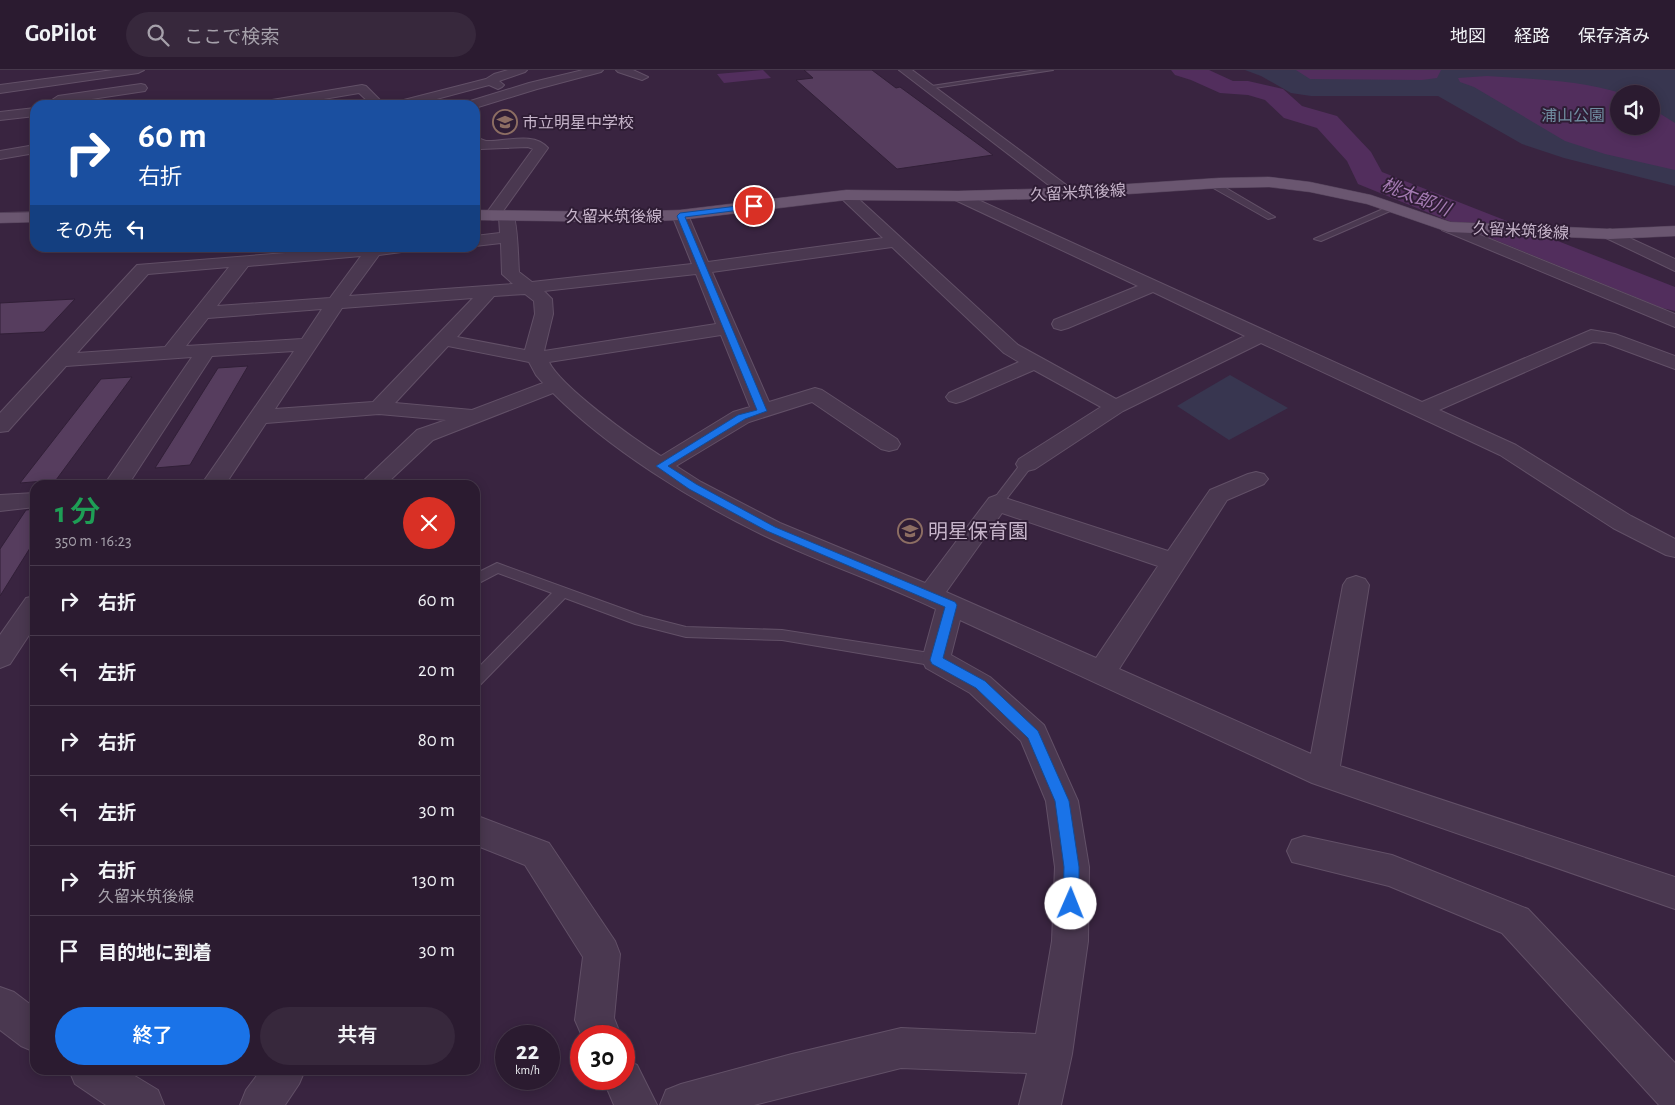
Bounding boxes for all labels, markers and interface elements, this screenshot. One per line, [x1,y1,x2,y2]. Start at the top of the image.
search box [126,12,476,57]
icon: search [144,21,172,49]
text: GoPilot [25,22,96,46]
text: ここで検索 [184,28,279,47]
text: 地図 [1450,28,1486,46]
text: 経路 [1514,28,1550,46]
text: 保存済み [1578,28,1650,46]
map controls [1610,85,1660,135]
button: sound [1610,85,1660,135]
park label: 浦山公園 [1541,107,1605,124]
school or university icon: 市立明星中学校 [492,109,518,135]
place label: 市立明星中学校 [522,114,634,131]
text: 60 m [138,119,207,154]
icon: right [55,120,120,185]
text: 右折 [138,166,182,188]
water label: 桃太郎川 [1379,174,1455,221]
street label: 久留米筑後線 [1030,181,1126,204]
pin [733,185,775,227]
icon: arrive [740,192,768,220]
street label: 久留米筑後線 [566,208,662,225]
icon: left [122,215,150,243]
street label: 久留米筑後線 [1473,219,1569,242]
text: その先 [55,222,112,241]
button: close [403,497,455,549]
text: 1 分 [55,498,100,528]
school or university icon: 明星保育園 [897,518,923,544]
place label: 明星保育園 [928,521,1028,542]
text: 350 m · 16:23 [55,533,132,549]
icon: right [55,587,83,615]
text: 60 m [418,591,455,610]
text: 右折 [98,594,136,613]
icon: left [55,657,83,685]
text: 20 m [418,661,455,680]
text: 左折 [98,664,136,683]
icon: right [55,727,83,755]
text: 80 m [418,731,455,750]
text: 右折 [98,734,136,753]
icon: left [55,797,83,825]
text: 30 m [419,801,455,820]
text: 左折 [98,804,136,823]
text: 右折 [98,862,136,881]
icon: right [55,867,83,895]
text: 130 m [412,871,455,890]
position arrow [1044,877,1096,929]
text: 久留米筑後線 [98,889,194,905]
icon: arrive [55,937,83,965]
text: 30 m [419,941,455,960]
text: 目的地に到着 [98,944,212,963]
button: 終了 [55,1007,250,1065]
button: 共有 [260,1007,455,1065]
speed limit sign: 30 [570,1025,635,1090]
text: 22 [516,1039,539,1064]
text: km/h [515,1064,540,1076]

